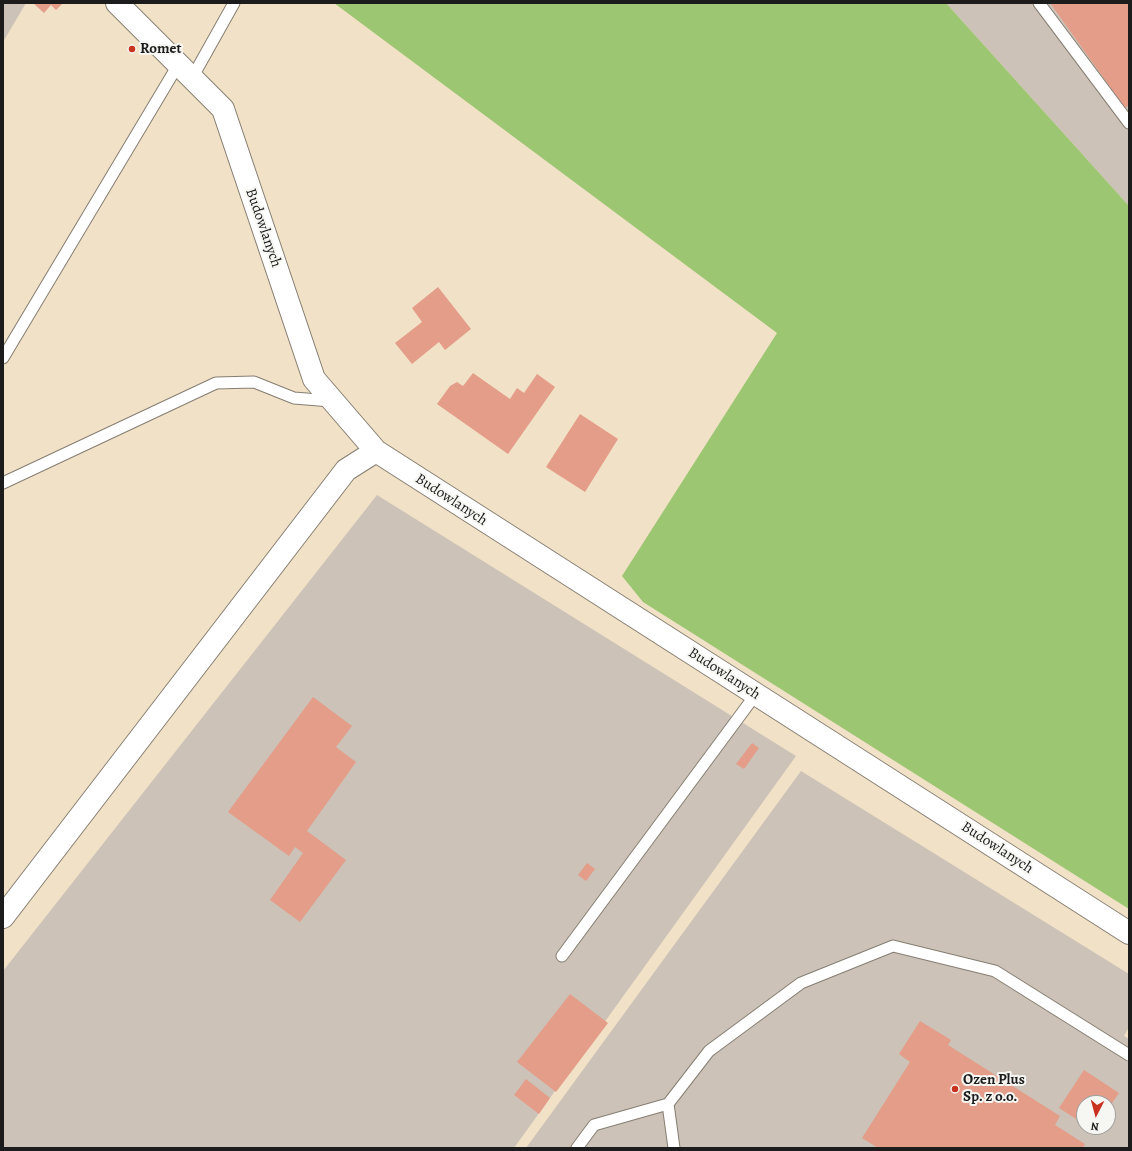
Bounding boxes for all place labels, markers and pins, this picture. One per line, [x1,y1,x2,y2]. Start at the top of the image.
place label: Romet [140,40,181,58]
marker: Romet [127,44,137,54]
place label: Ozen Plus Sp. z o.o. [963,1071,1025,1106]
marker: Ozen Plus Sp. z o.o. [950,1084,960,1094]

